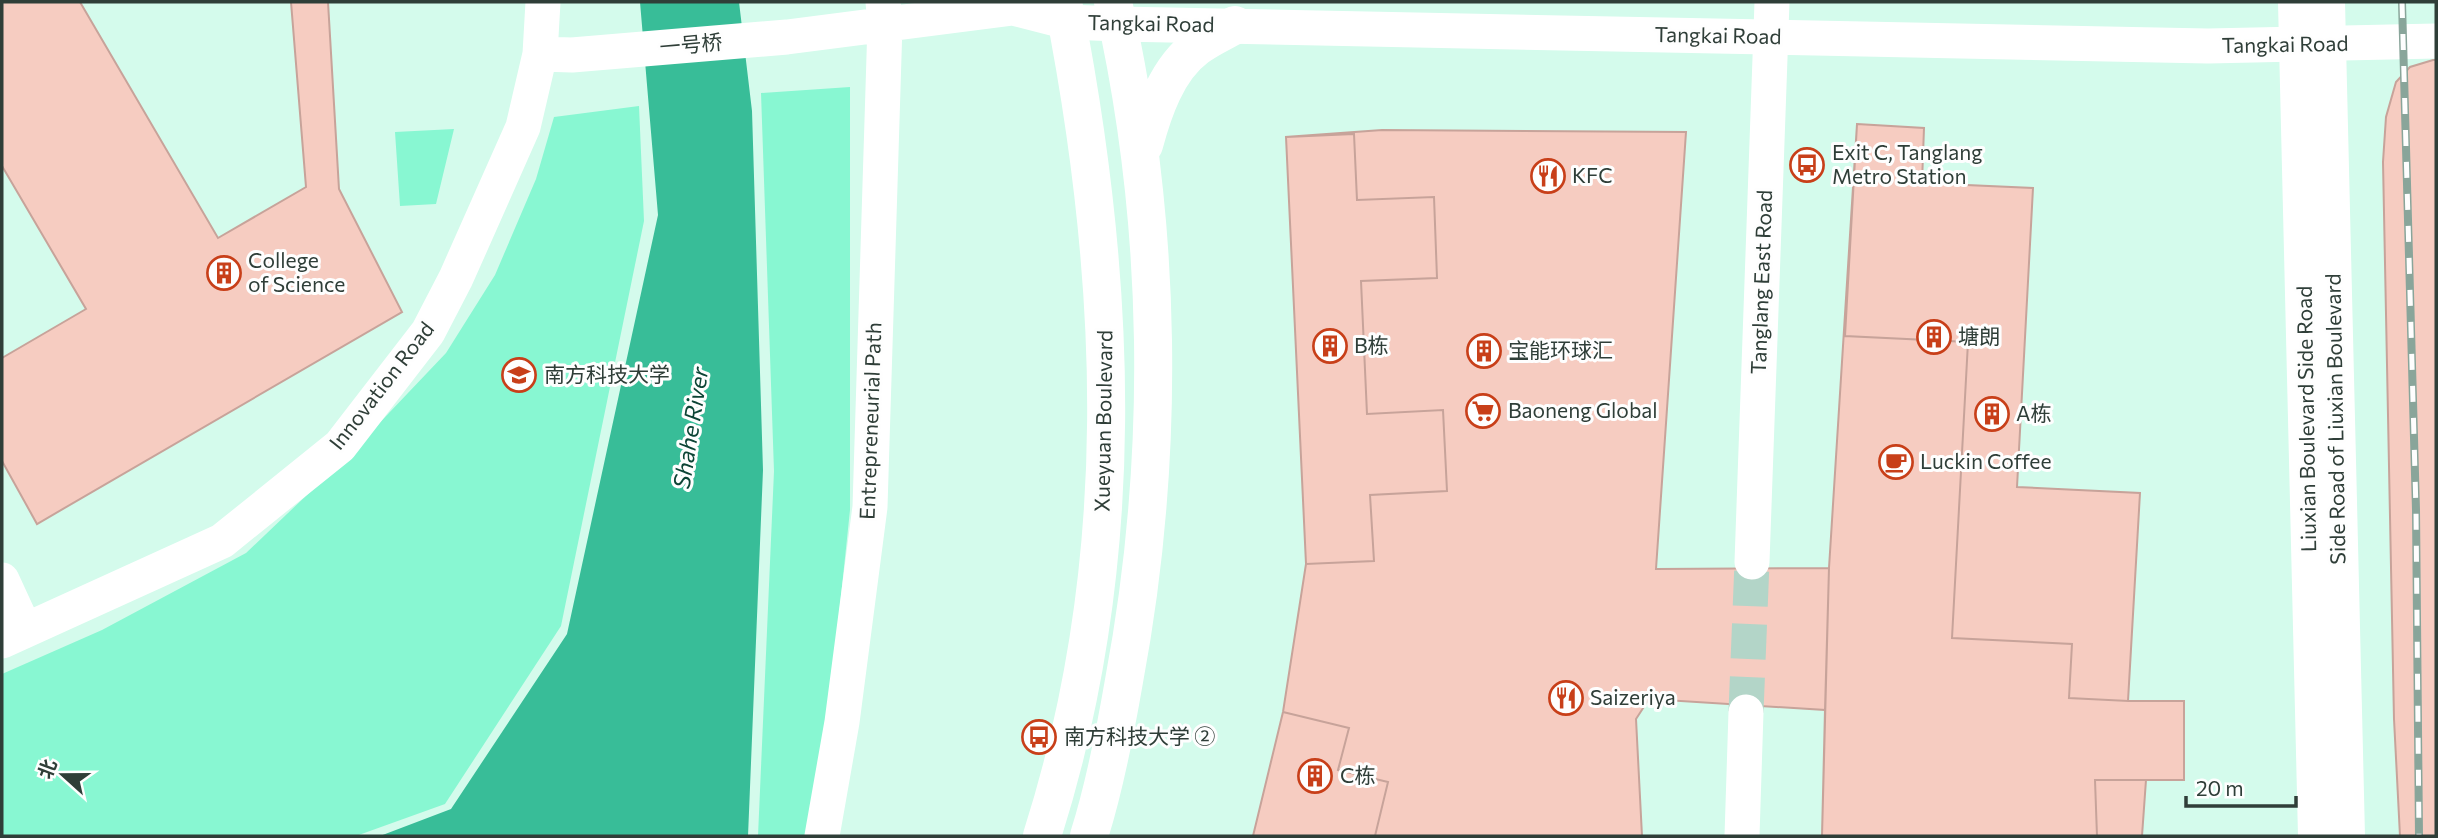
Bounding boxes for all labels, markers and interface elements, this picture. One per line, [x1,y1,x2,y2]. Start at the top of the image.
street label: Tangkai Road [1087,9,1215,36]
street label: Tangkai Road [1654,21,1782,48]
street label: 一号桥 [658,28,723,59]
street label: Tangkai Road [2221,30,2349,57]
place label: Exit C, Tanglang Metro Station [1832,139,1983,188]
bus stop icon: Exit C, Tanglang Metro Station [1788,146,1826,184]
restaurant icon: KFC [1529,157,1567,195]
place label: KFC [1572,162,1613,187]
street label: Tanglang East Road [1745,189,1776,375]
place label: College of Science [248,247,345,296]
building icon: College of Science [205,254,243,292]
street label: Side Road of Liuxian Boulevard [2319,273,2350,565]
street label: Liuxian Boulevard Side Road [2291,286,2320,552]
street label: Innovation Road [323,316,438,454]
building icon: 塘朗 [1915,318,1953,356]
street label: Entrepreneurial Path [854,322,885,520]
place label: 塘朗 [1958,323,2000,348]
building icon: B栋 [1311,327,1349,365]
street label: Xueyuan Boulevard [1088,330,1117,512]
place label: B栋 [1354,332,1389,357]
building icon: 宝能环球汇 [1465,332,1503,370]
place label: 宝能环球汇 [1508,337,1613,362]
school or university icon: 南方科技大学 [500,356,538,394]
place label: 南方科技大学 [544,361,670,386]
water label: Shahe River [667,364,714,491]
supermarket icon: Baoneng Global [1464,392,1502,430]
building icon: A栋 [1973,395,2011,433]
place label: Baoneng Global [1508,397,1658,422]
place label: A栋 [2016,400,2052,425]
cafe icon: Luckin Coffee [1877,443,1915,481]
place label: Luckin Coffee [1920,448,2052,473]
restaurant icon: Saizeriya [1547,679,1585,717]
place label: Saizeriya [1590,684,1676,709]
bus stop icon: 南方科技大学 ② [1020,718,1058,756]
place label: 南方科技大学 ② [1064,723,1215,748]
north arrow [28,740,98,810]
text: 北 [33,756,61,782]
building icon: C栋 [1296,757,1334,795]
place label: C栋 [1340,762,1375,787]
scale bar [2186,764,2296,808]
text: 20 m [2196,775,2244,800]

